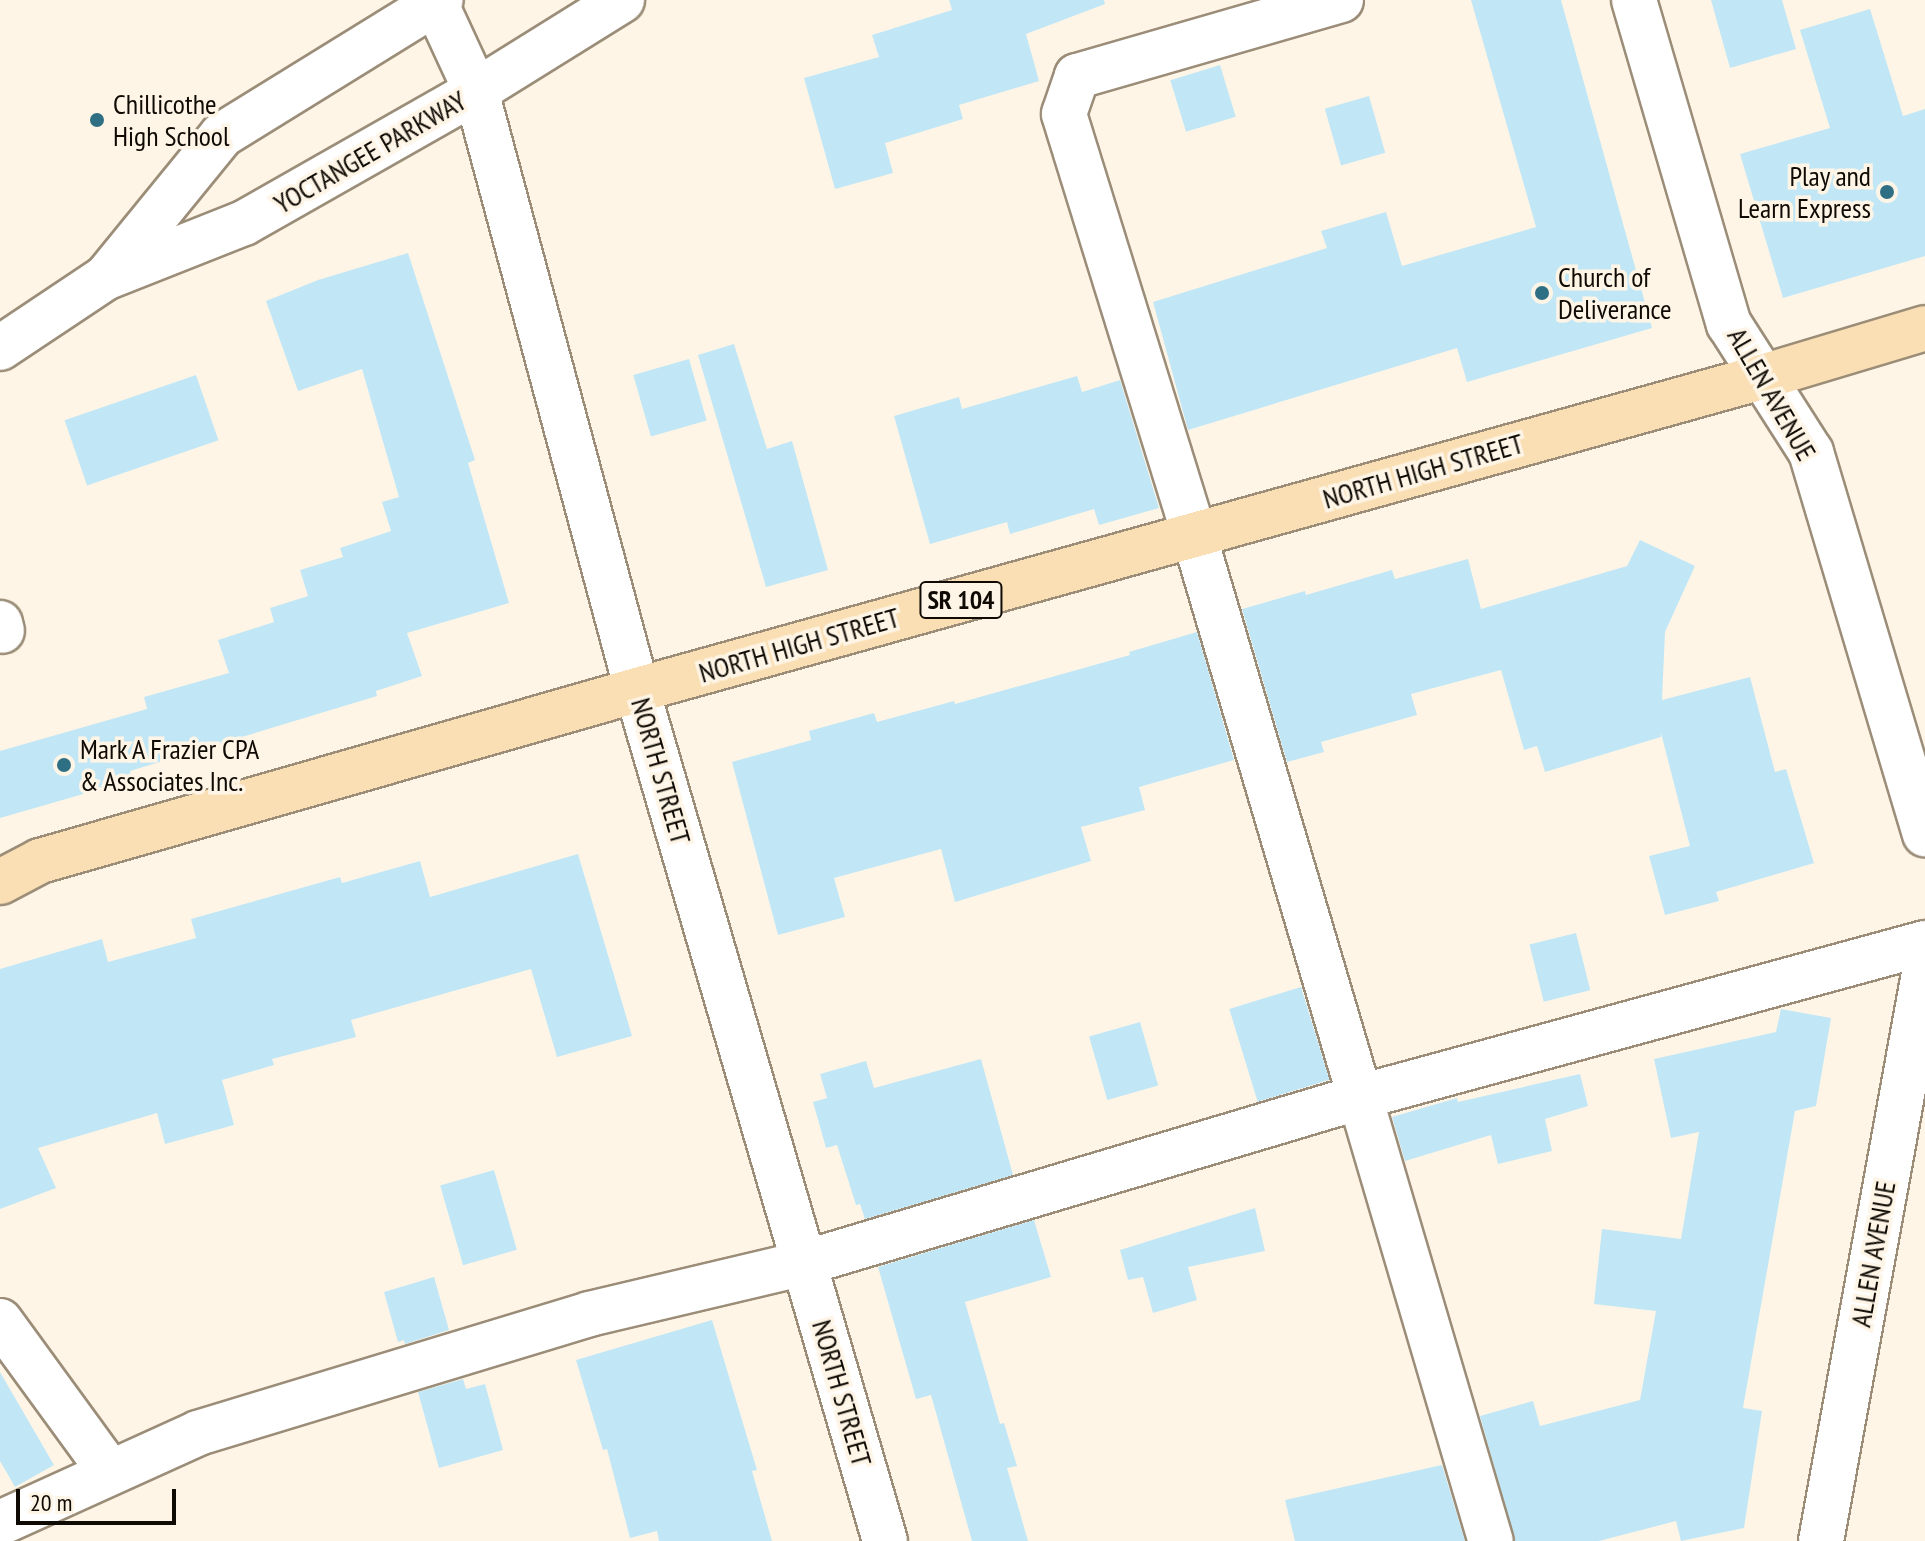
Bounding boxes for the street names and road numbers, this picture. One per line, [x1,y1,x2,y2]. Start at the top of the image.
street label: YOCTANGEE PARKWAY [268,83,472,221]
street label: ALLEN AVENUE [1720,321,1824,467]
street label: NORTH HIGH STREET [1319,426,1527,516]
road number: SR 104 [919,578,1003,622]
street label: NORTH HIGH STREET [695,600,903,690]
street label: NORTH STREET [624,694,698,848]
street label: ALLEN AVENUE [1844,1178,1902,1330]
street label: NORTH STREET [805,1316,879,1470]

